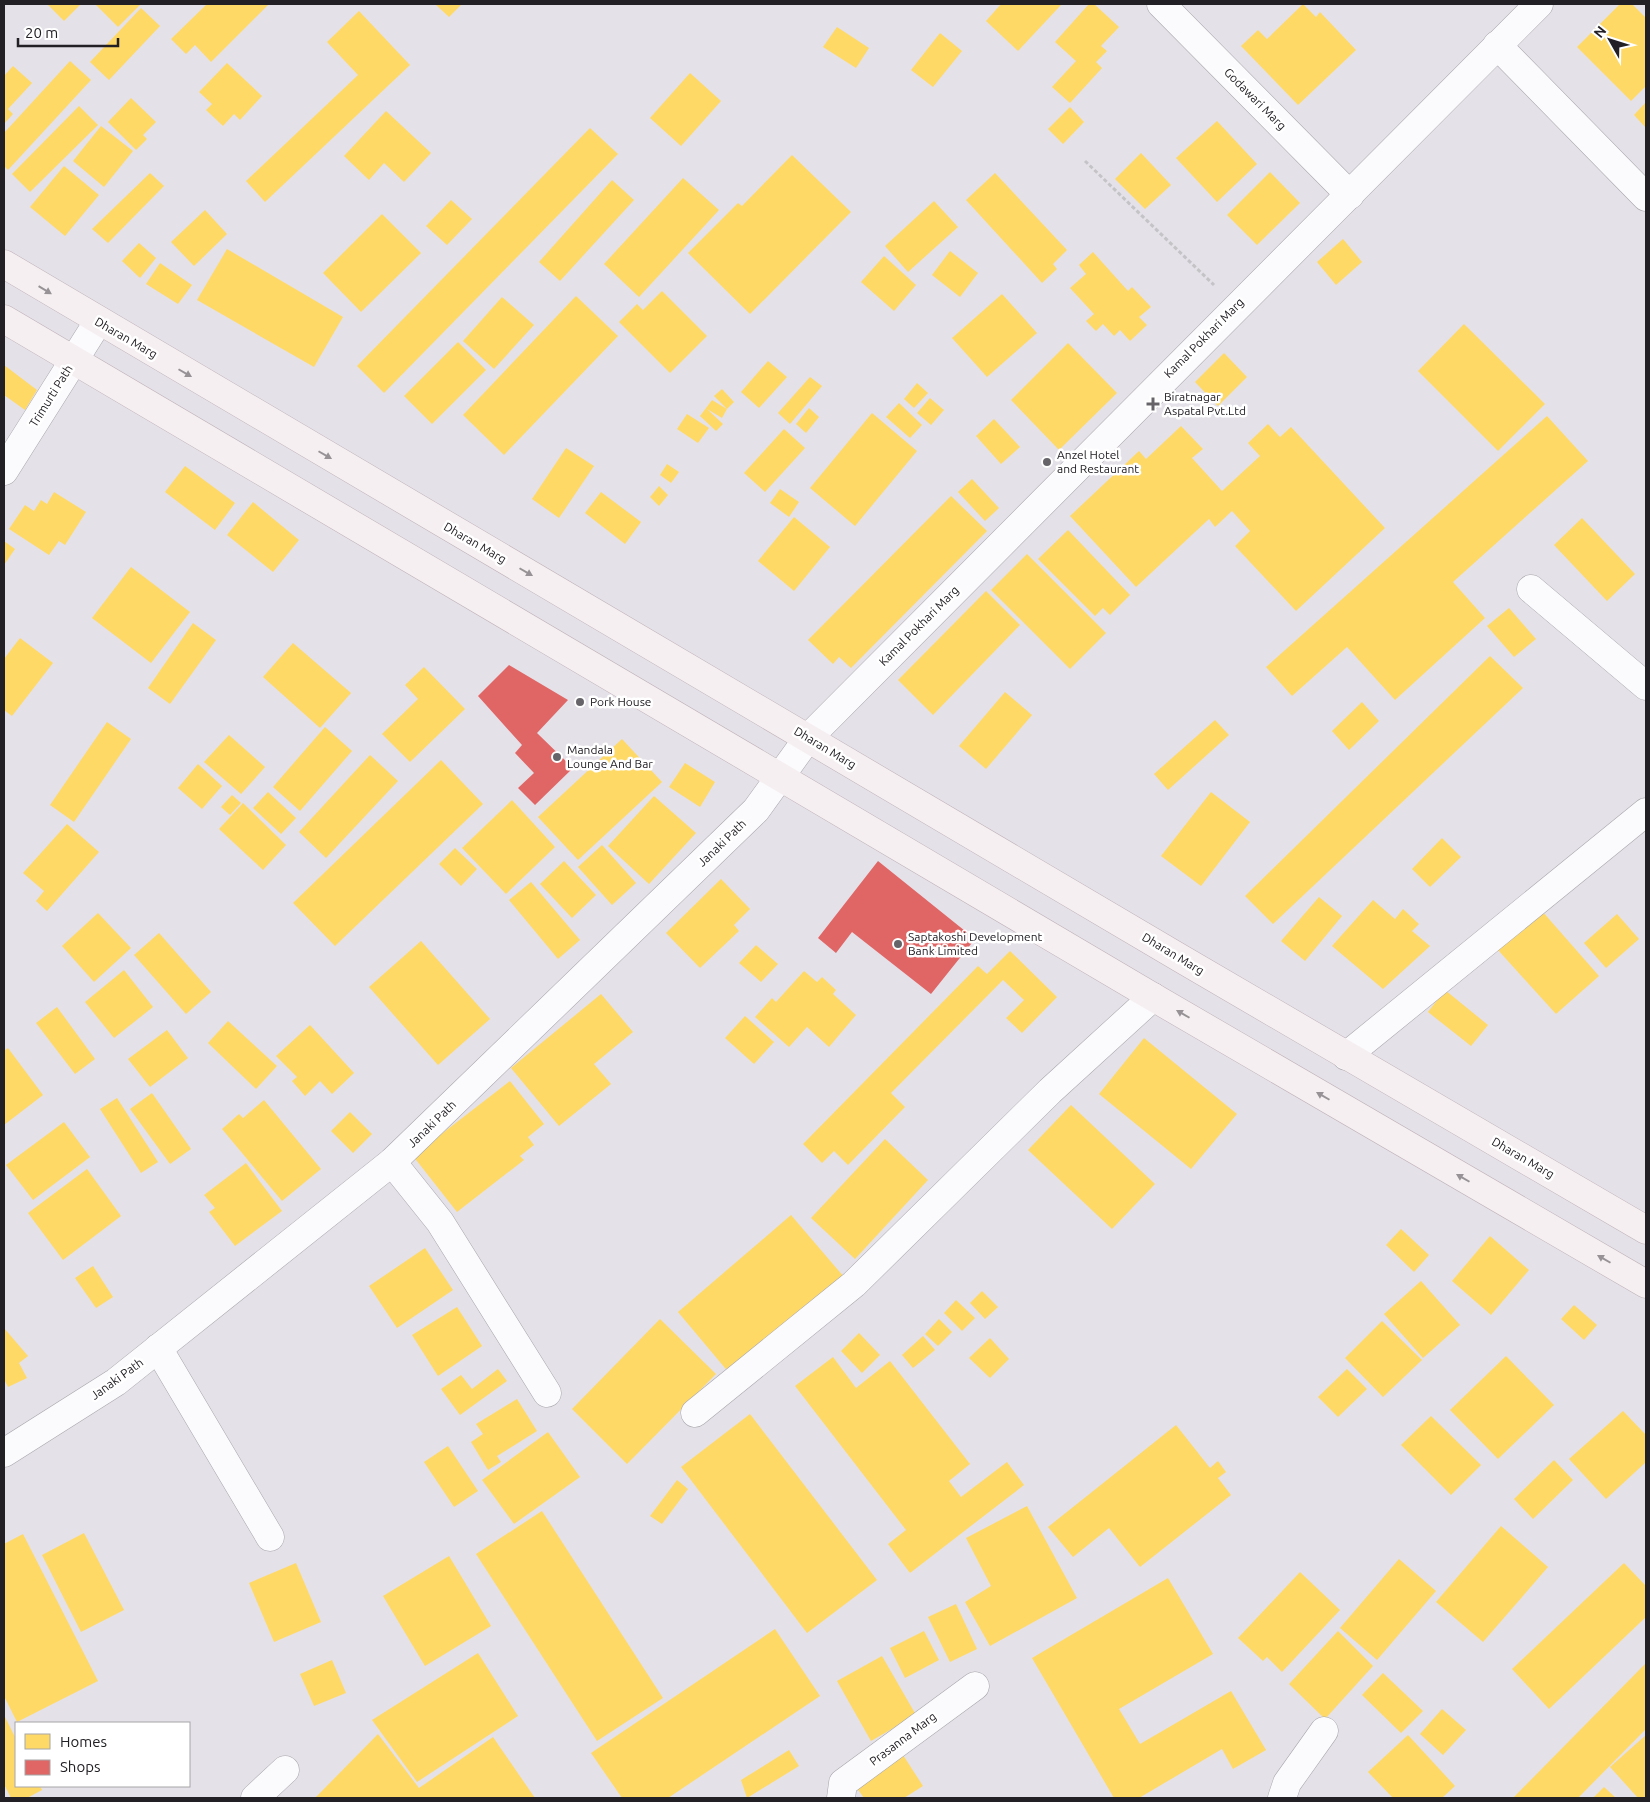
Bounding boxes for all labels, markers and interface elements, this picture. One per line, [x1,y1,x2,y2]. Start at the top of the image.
scale bar [18,15,118,47]
north arrow [1585,15,1635,65]
text: N [1590,23,1609,41]
text: 20 m [25,24,58,41]
street label: Godawari Marg [1222,65,1289,132]
one-way arrow [39,285,52,294]
street label: Kamal Pokhari Marg [1161,295,1246,380]
street label: Dharan Marg [93,314,160,361]
street label: Trimurti Path [26,362,75,429]
one-way arrow [179,368,192,377]
place label: Biratnagar Aspatal Pvt.Ltd [1164,390,1246,417]
marker: Biratnagar Aspatal Pvt.Ltd [1146,397,1160,411]
place label: Anzel Hotel and Restaurant [1057,448,1139,475]
one-way arrow [319,450,332,459]
marker: Anzel Hotel and Restaurant [1041,456,1053,468]
street label: Dharan Marg [442,519,509,566]
one-way arrow [519,568,532,577]
street label: Kamal Pokhari Marg [876,583,961,668]
place label: Pork House [590,695,652,708]
marker: Pork House [574,696,586,708]
street label: Dharan Marg [792,724,859,771]
place label: Mandala Lounge And Bar [567,743,653,770]
marker: Mandala Lounge And Bar [551,751,563,763]
street label: Janaki Path [695,817,748,869]
place label: Saptakoshi Development Bank Limited [908,930,1042,957]
street label: Dharan Marg [1140,930,1207,977]
marker: Saptakoshi Development Bank Limited [892,938,904,950]
one-way arrow [1176,1010,1189,1019]
one-way arrow [1316,1092,1330,1101]
street label: Janaki Path [405,1098,458,1150]
street label: Dharan Marg [1490,1134,1557,1181]
one-way arrow [1456,1174,1471,1182]
one-way arrow [1597,1255,1611,1264]
street label: Janaki Path [88,1355,145,1402]
street label: Prasanna Marg [867,1709,939,1768]
legend [15,1722,190,1787]
text: Homes [60,1733,107,1750]
text: Shops [60,1758,101,1775]

